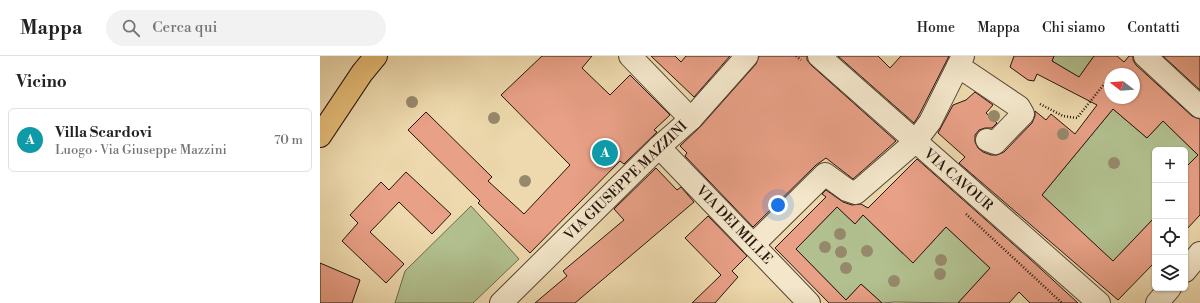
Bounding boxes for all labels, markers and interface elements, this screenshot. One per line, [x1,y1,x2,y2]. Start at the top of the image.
search box [106,10,386,46]
text: Mappa [20,16,82,40]
icon: search [120,17,142,39]
text: Cerca qui [152,18,218,37]
text: Home [917,19,955,37]
text: Mappa [977,19,1020,37]
text: Chi siamo [1042,19,1105,37]
text: Contatti [1127,19,1180,37]
north arrow [1104,68,1140,104]
text: Vicino [16,71,67,93]
street label: VIA GIUSEPPE MAZZINI [561,118,691,244]
text: Villa Scardovi [55,123,152,142]
text: A [25,132,35,148]
text: 70 m [274,132,303,148]
pin: A [592,138,618,168]
text: Luogo · Via Giuseppe Mazzini [55,142,227,158]
street label: VIA CAVOUR [919,144,997,215]
map controls [1152,147,1188,291]
button: + [1152,147,1188,183]
street label: VIA DEI MILLE [691,181,776,268]
button: − [1152,183,1188,219]
your location [768,195,788,215]
button: locate [1152,219,1188,255]
button: layers [1152,255,1188,291]

